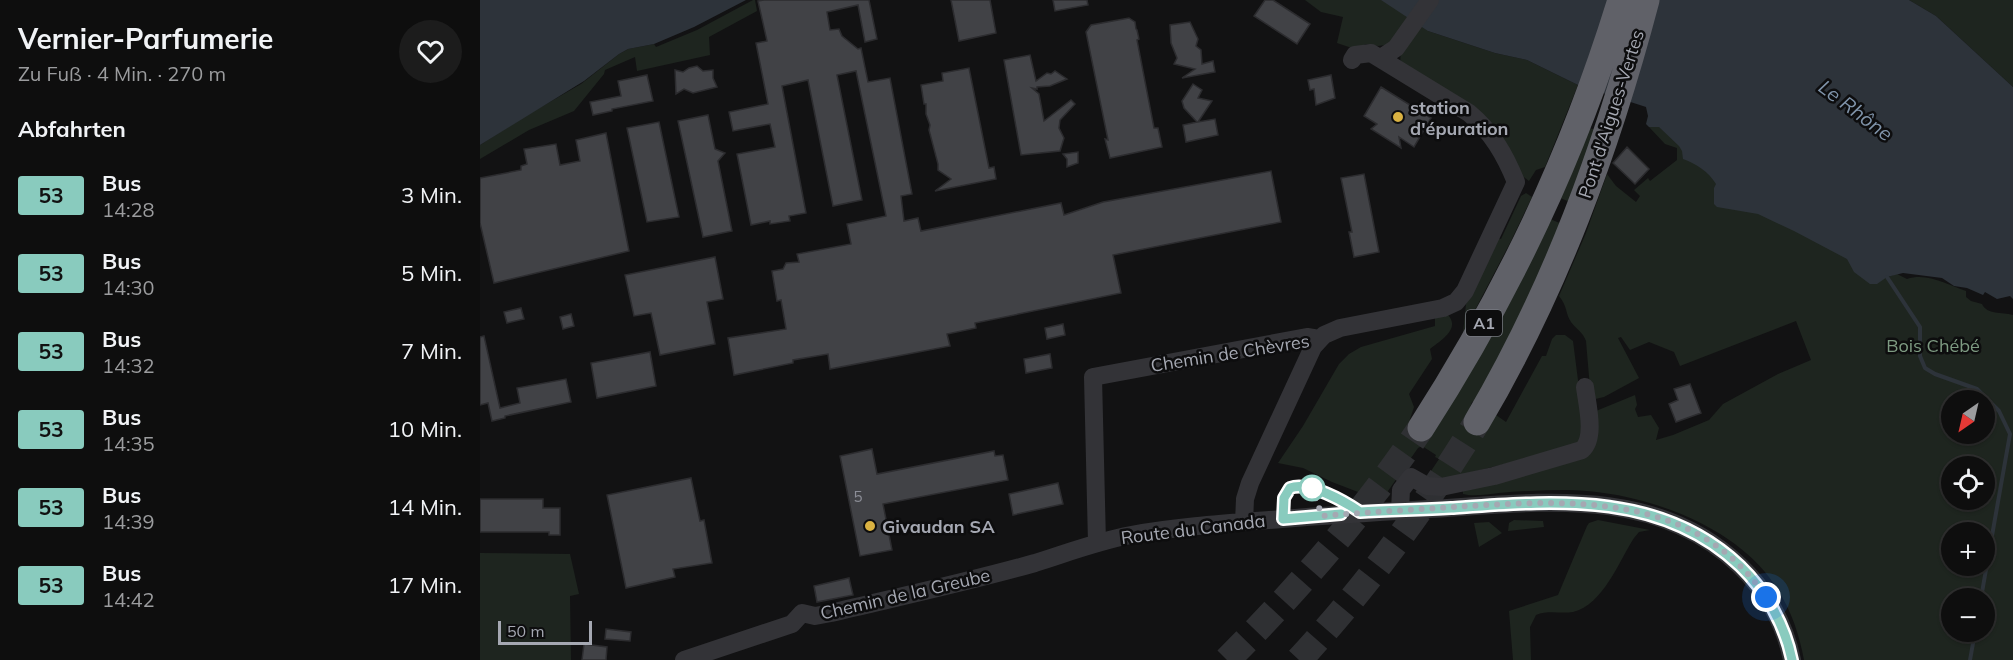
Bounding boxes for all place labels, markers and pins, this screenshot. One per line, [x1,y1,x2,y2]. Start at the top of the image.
place label: station d'épuration [1410,96,1508,140]
marker: station d'épuration [1391,110,1405,124]
unlabelled marker [1299,475,1325,501]
place label: Givaudan SA [882,515,995,538]
marker: Givaudan SA [863,519,877,533]

